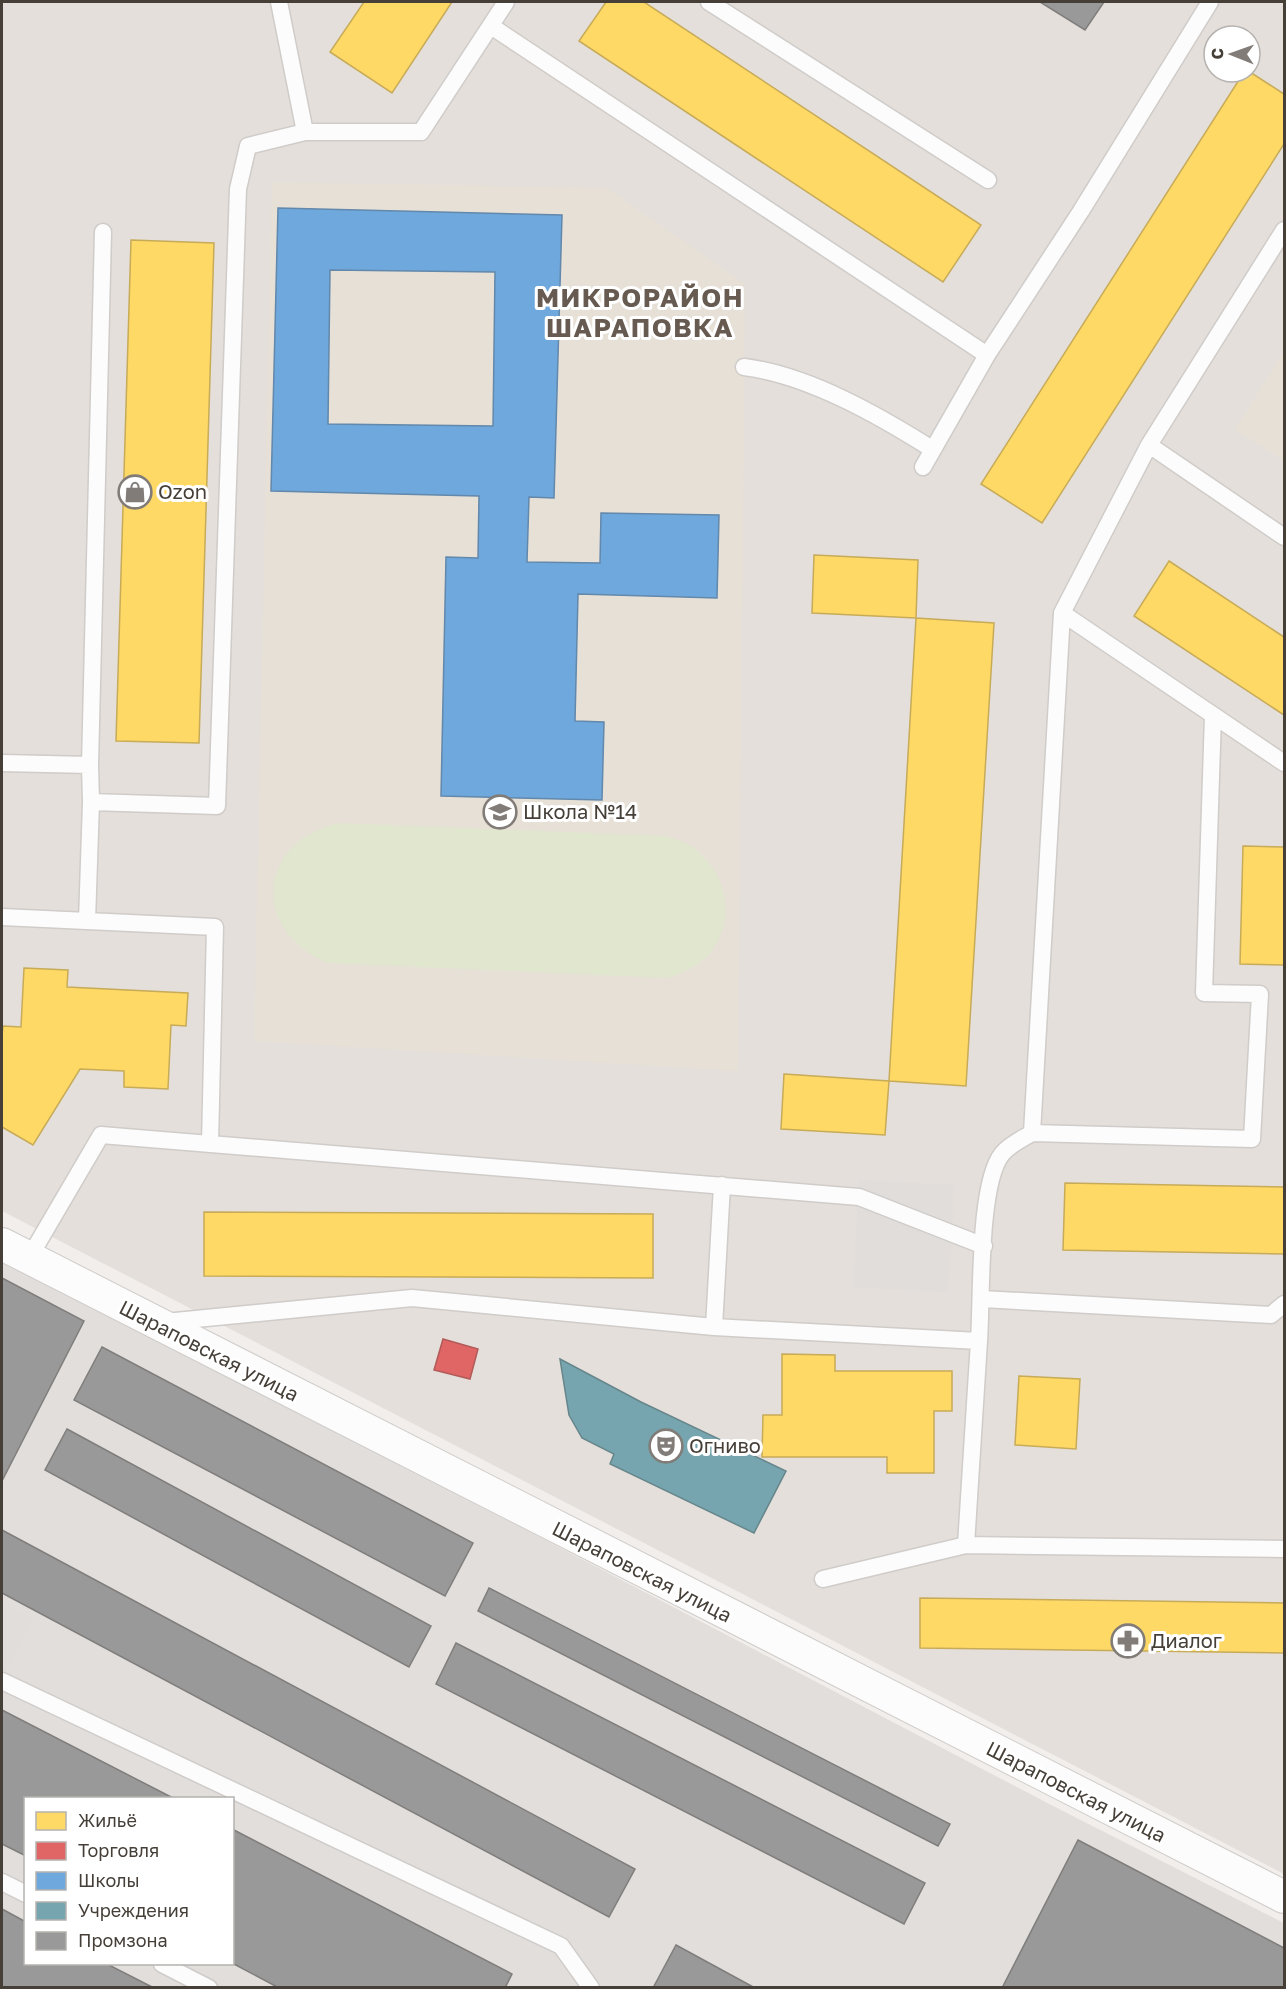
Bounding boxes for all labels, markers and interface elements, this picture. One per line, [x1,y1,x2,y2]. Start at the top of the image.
north arrow [1202,24,1262,84]
text: С [1207,48,1227,60]
district label: МИКРОРАЙОН ШАРАПОВКА [536,282,744,343]
shop icon: Ozon [117,474,153,510]
place label: Ozon [158,479,207,503]
school or university icon: Школа №14 [482,794,518,830]
place label: Школа №14 [523,799,637,823]
street label: Шараповская улица [116,1294,303,1406]
theatre icon: Огниво [648,1428,684,1464]
place label: Огниво [689,1433,761,1457]
street label: Шараповская улица [549,1515,736,1627]
pharmacy icon: Диалог [1110,1623,1146,1659]
place label: Диалог [1151,1628,1222,1652]
street label: Шараповская улица [983,1735,1170,1847]
legend [24,1797,234,1965]
text: Жильё [78,1809,137,1831]
text: Торговля [78,1839,159,1861]
text: Школы [78,1869,140,1891]
text: Учреждения [78,1899,189,1921]
text: Промзона [78,1929,168,1951]

